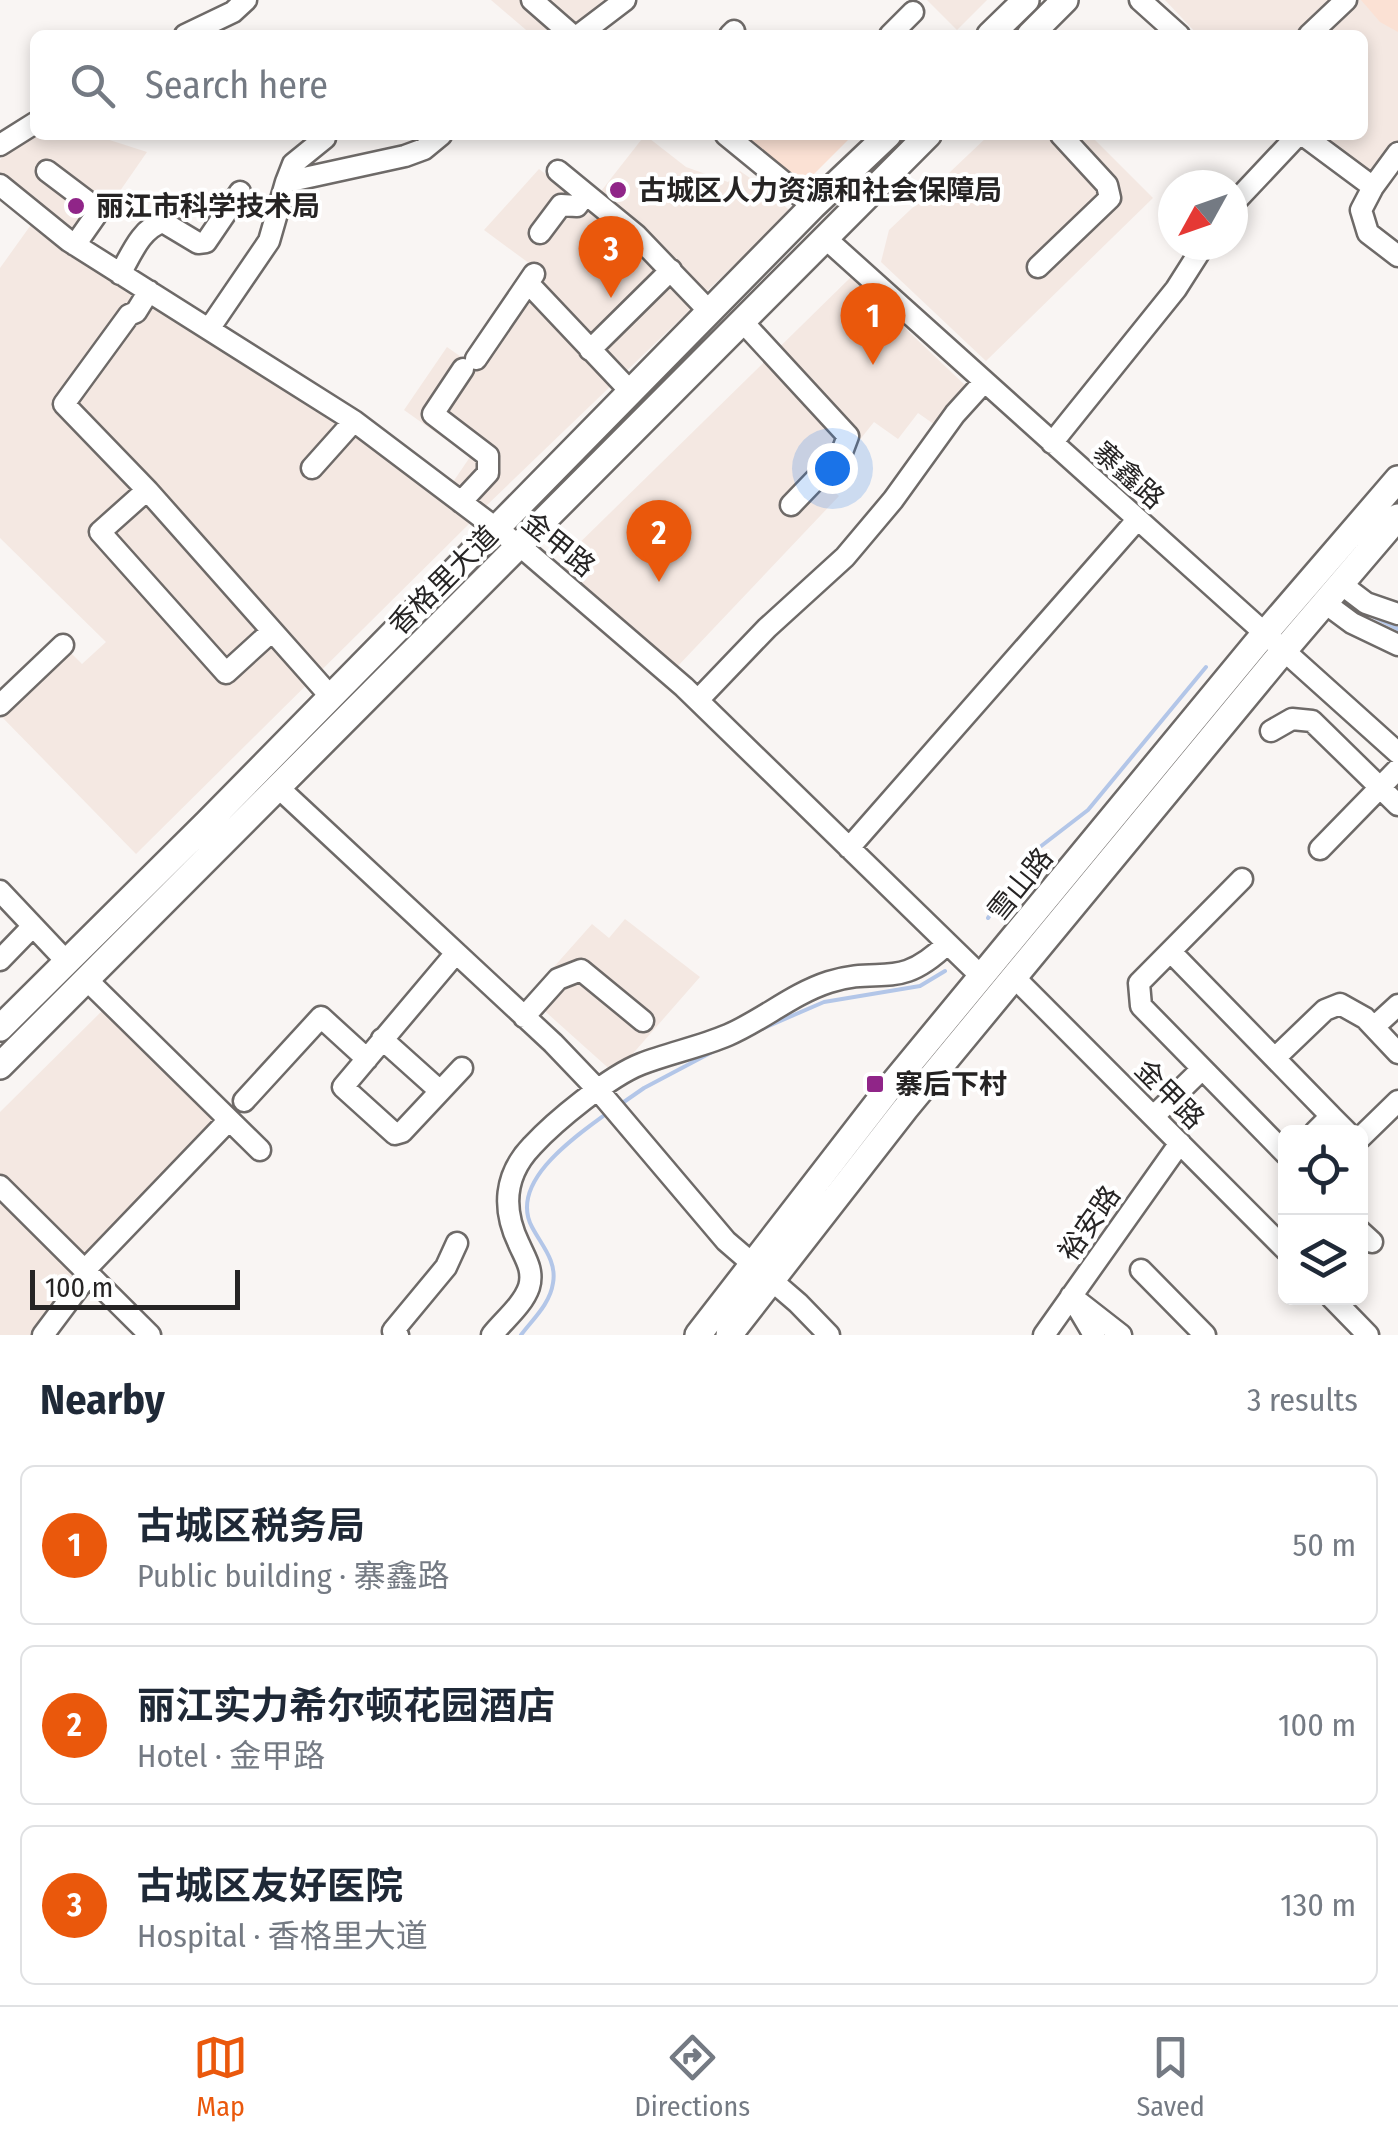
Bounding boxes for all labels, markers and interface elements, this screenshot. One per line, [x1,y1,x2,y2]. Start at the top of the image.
search box [30,30,1368,140]
icon: search [65,58,120,113]
text: Search here [145,62,328,108]
north arrow [1158,170,1248,260]
place label: 古城区人力资源和社会保障局 [638,174,1002,207]
marker: 古城区人力资源和社会保障局 [607,179,629,201]
place label: 丽江市科学技术局 [96,190,320,223]
marker: 丽江市科学技术局 [65,195,87,217]
pin: 3 [578,216,644,298]
pin: 1 [840,282,906,365]
street label: 寨鑫路 [1086,435,1171,516]
your location [807,443,858,494]
pin: 2 [626,500,692,582]
street label: 金甲路 [516,505,602,584]
street label: 香格里大道 [382,519,505,642]
street label: 雪山路 [981,841,1060,927]
street label: 金甲路 [1128,1053,1211,1136]
place label: 寨后下村 [895,1068,1007,1101]
marker: 寨后下村 [864,1073,886,1095]
map controls [1278,1125,1368,1305]
button: locate [1278,1125,1368,1215]
street label: 裕安路 [1052,1179,1127,1267]
button: layers [1278,1215,1368,1305]
scale bar [30,1265,240,1310]
text: 100 m [45,1271,113,1304]
text: Nearby [40,1375,165,1425]
text: 3 results [1247,1381,1358,1419]
text: 古城区税务局 [137,1503,365,1549]
text: 1 [68,1526,81,1564]
text: 50 m [1293,1526,1356,1564]
text: Public building · 寨鑫路 [137,1557,450,1595]
text: 丽江实力希尔顿花园酒店 [137,1683,555,1729]
text: 2 [67,1706,82,1744]
text: 100 m [1278,1706,1356,1744]
text: Hotel · 金甲路 [137,1737,325,1775]
text: 古城区友好医院 [137,1863,403,1909]
text: 3 [67,1886,82,1924]
text: 130 m [1280,1886,1356,1924]
text: Hospital · 香格里大道 [137,1917,428,1955]
tab: Map [193,2030,248,2123]
tab: Directions [634,2030,750,2123]
tab: Saved [1136,2030,1205,2123]

